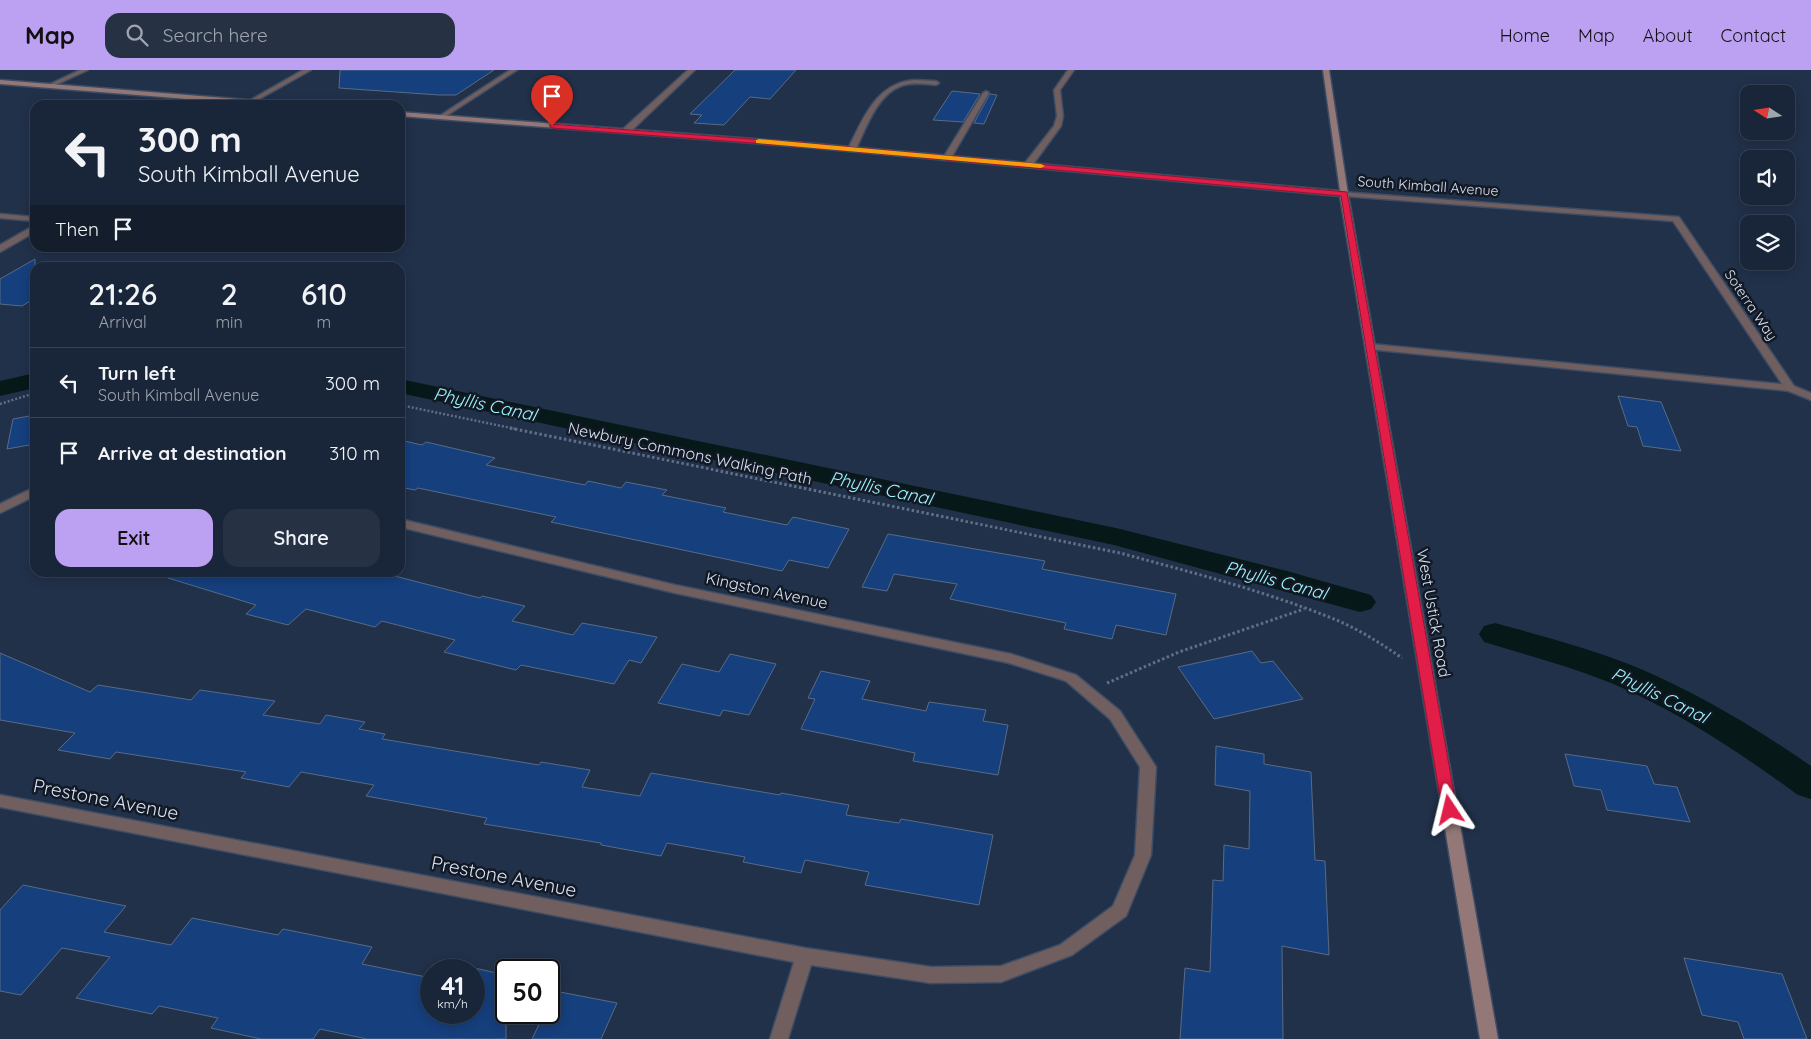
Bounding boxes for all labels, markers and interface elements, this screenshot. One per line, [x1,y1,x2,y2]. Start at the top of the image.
search box [105,13,455,58]
text: Map [25,20,75,50]
icon: search [123,21,151,49]
text: Search here [163,23,268,47]
text: Home [1500,24,1550,47]
text: Map [1578,24,1615,47]
text: About [1643,24,1693,47]
text: Contact [1721,24,1786,47]
pin [531,75,573,126]
icon: arrive [538,82,566,110]
north arrow [1740,85,1795,140]
map controls [1740,85,1795,270]
text: 300 m [138,117,242,161]
icon: left [55,120,120,185]
button: sound [1740,150,1795,205]
text: South Kimball Avenue [138,160,360,188]
street label: South Kimball Avenue [1357,172,1499,200]
icon: arrive [109,215,137,243]
button: layers [1740,215,1795,270]
text: Then [55,217,99,241]
street label: Soterra Way [1721,266,1781,344]
text: 21:26 [88,275,157,313]
text: 2 [221,275,238,313]
text: 610 [301,275,347,313]
text: Arrival [99,312,147,332]
text: min [216,312,243,332]
text: m [317,312,331,332]
text: Turn left [98,361,176,385]
icon: left [55,369,83,397]
text: 300 m [325,371,380,395]
water label: Phyllis Canal [431,382,540,427]
text: South Kimball Avenue [98,385,259,405]
street label: Newbury Commons Walking Path [566,417,814,489]
icon: arrive [55,439,83,467]
text: Arrive at destination [98,441,287,465]
text: 310 m [329,441,380,465]
water label: Phyllis Canal [827,466,936,511]
button: Exit [55,509,213,567]
button: Share [223,509,380,567]
street label: West Ustick Road [1413,547,1455,679]
water label: Phyllis Canal [1222,555,1331,605]
street label: Kingston Avenue [704,567,830,613]
water label: Phyllis Canal [1608,662,1714,729]
street label: Prestone Avenue [31,773,181,825]
position arrow [1423,783,1475,835]
street label: Prestone Avenue [429,850,579,902]
speed limit sign: 50 [495,959,560,1024]
text: 41 [441,970,464,1001]
text: km/h [437,996,468,1011]

